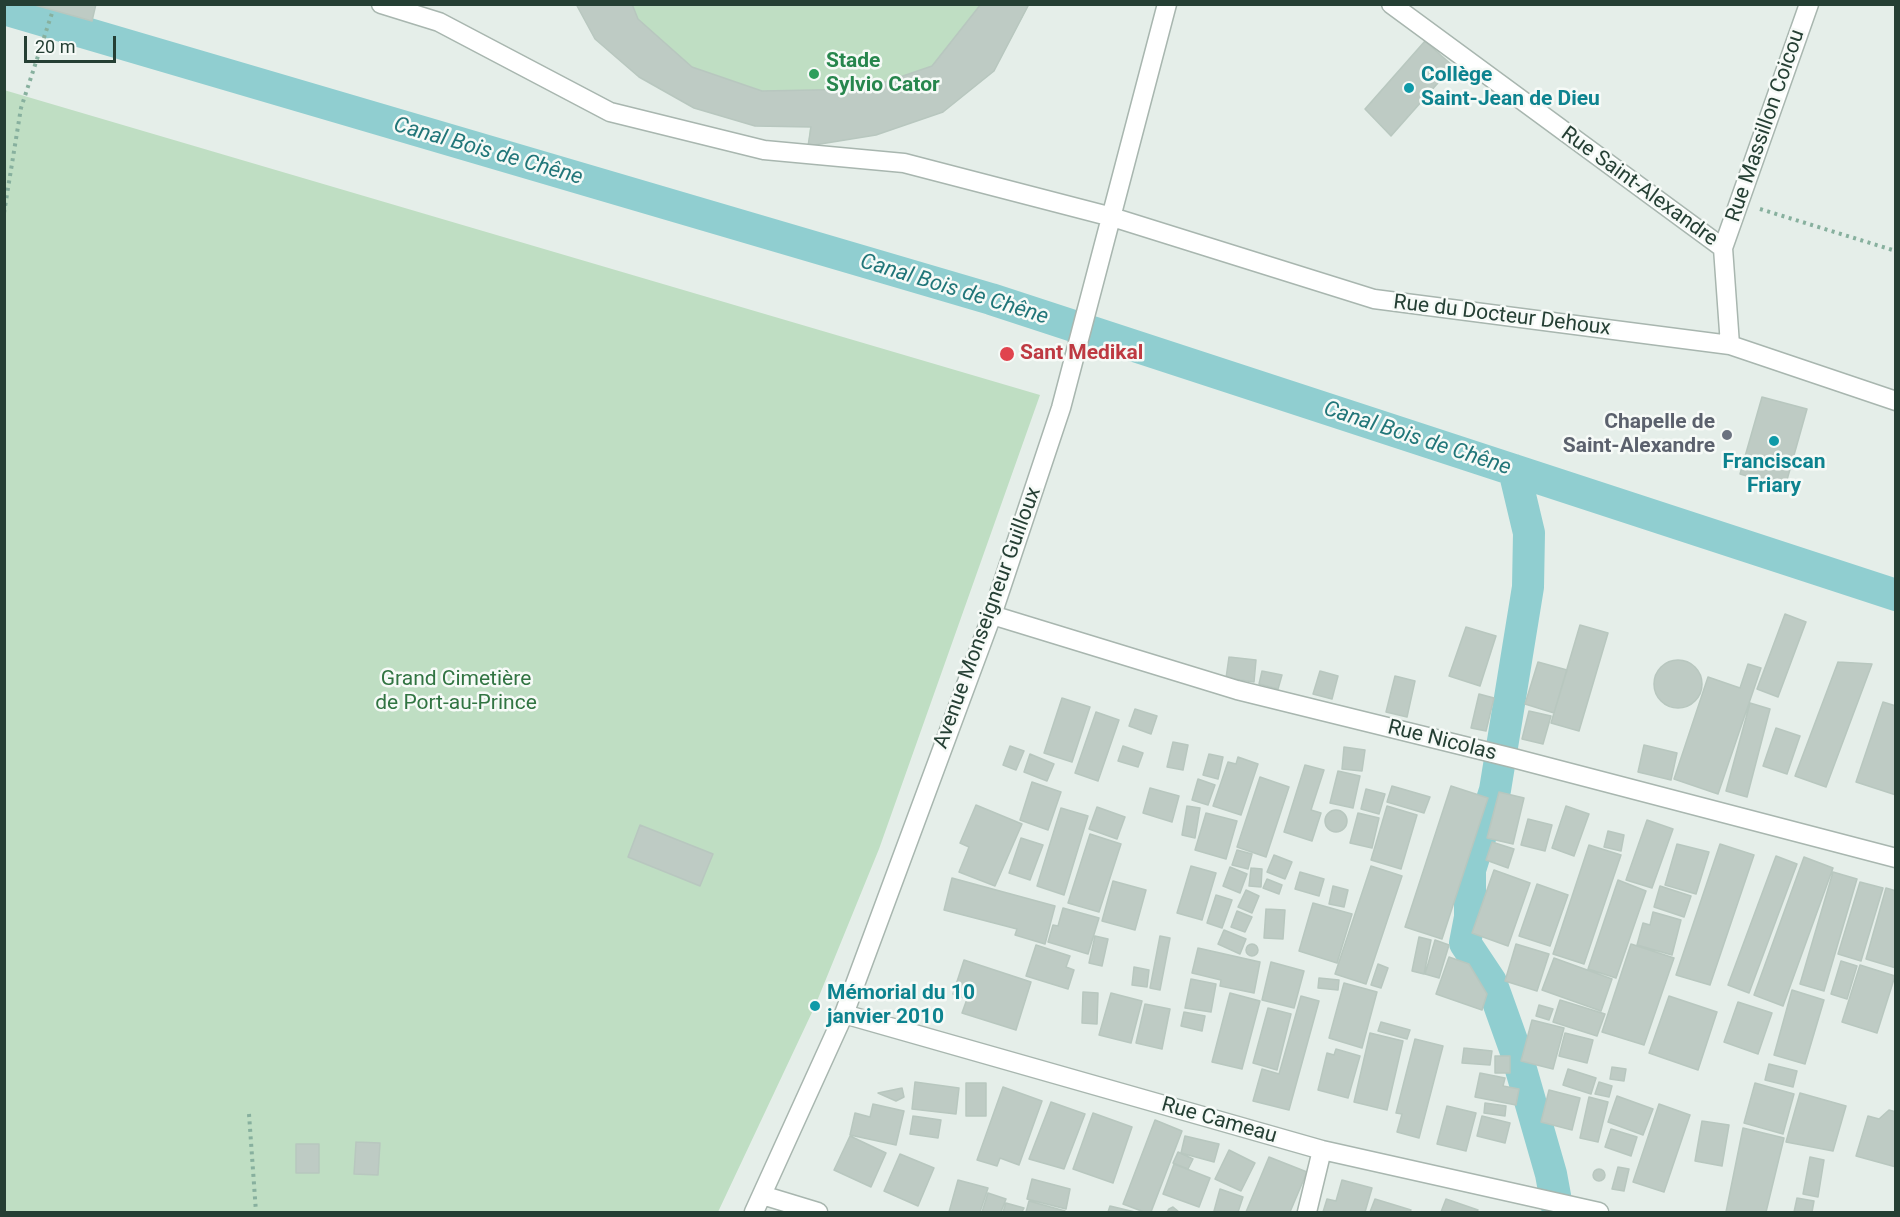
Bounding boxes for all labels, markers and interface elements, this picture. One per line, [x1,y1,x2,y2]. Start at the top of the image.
scale bar [27,24,118,62]
street label: Rue Massillon Coicou [1721,27,1811,225]
text: 20 m [35,36,75,57]
place label: Stade Sylvio Cator [826,49,940,99]
place label: Collège Saint-Jean de Dieu [1421,63,1600,113]
marker: Stade Sylvio Cator [807,67,821,81]
marker: Collège Saint-Jean de Dieu [1402,81,1416,95]
water label: Canal Bois de Chêne [390,112,586,192]
street label: Rue Saint-Alexandre [1556,122,1722,252]
water label: Canal Bois de Chêne [857,249,1051,331]
street label: Rue du Docteur Dehoux [1392,290,1612,342]
place label: Sant Medikal [1020,341,1143,367]
marker: Sant Medikal [998,345,1016,363]
water label: Canal Bois de Chêne [1320,396,1514,482]
place label: Chapelle de Saint-Alexandre [1563,410,1715,460]
marker: Chapelle de Saint-Alexandre [1720,428,1734,442]
marker: Franciscan Friary [1767,434,1781,448]
place label: Franciscan Friary [1723,450,1825,500]
street label: Avenue Monseigneur Guilloux [929,484,1047,752]
park label: Grand Cimetière de Port-au-Prince [375,667,537,717]
street label: Rue Nicolas [1385,715,1499,767]
place label: Mémorial du 10 janvier 2010 [827,981,975,1031]
marker: Mémorial du 10 janvier 2010 [808,999,822,1013]
street label: Rue Cameau [1159,1093,1279,1149]

